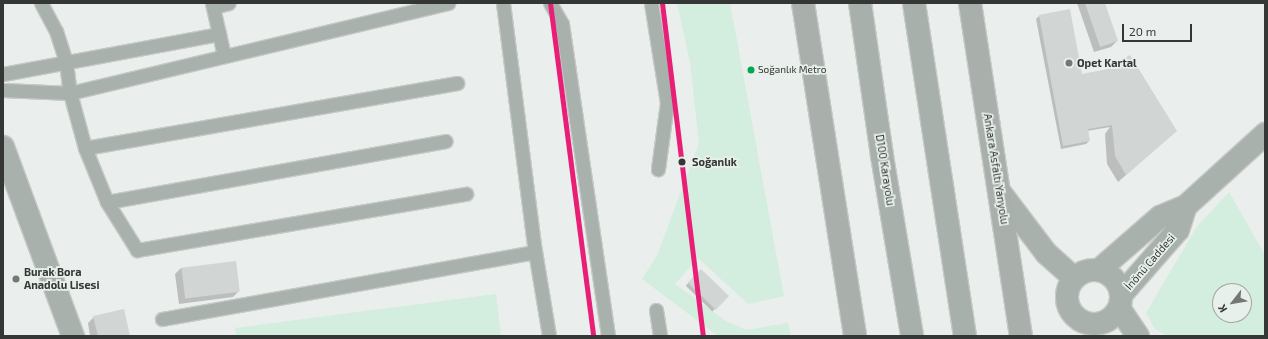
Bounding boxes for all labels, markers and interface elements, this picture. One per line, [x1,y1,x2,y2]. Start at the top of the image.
scale bar [1124,16,1194,42]
text: 20 m [1129,24,1156,38]
place label: Opet Kartal [1077,56,1137,70]
marker: Opet Kartal [1064,58,1074,68]
place label: Soğanlık Metro [758,64,826,76]
marker: Soğanlık Metro [746,65,756,75]
street label: Ankara Asfaltı Yanyolu [981,112,1011,226]
street label: D100 Karayolu [873,133,897,207]
marker: Soğanlık [675,155,689,169]
place label: Soğanlık [692,155,737,169]
street label: İnönü Caddesi [1122,231,1178,293]
place label: Burak Bora Anadolu Lisesi [24,266,99,292]
marker: Burak Bora Anadolu Lisesi [11,274,21,284]
north arrow [1212,283,1252,323]
text: K [1215,303,1230,315]

